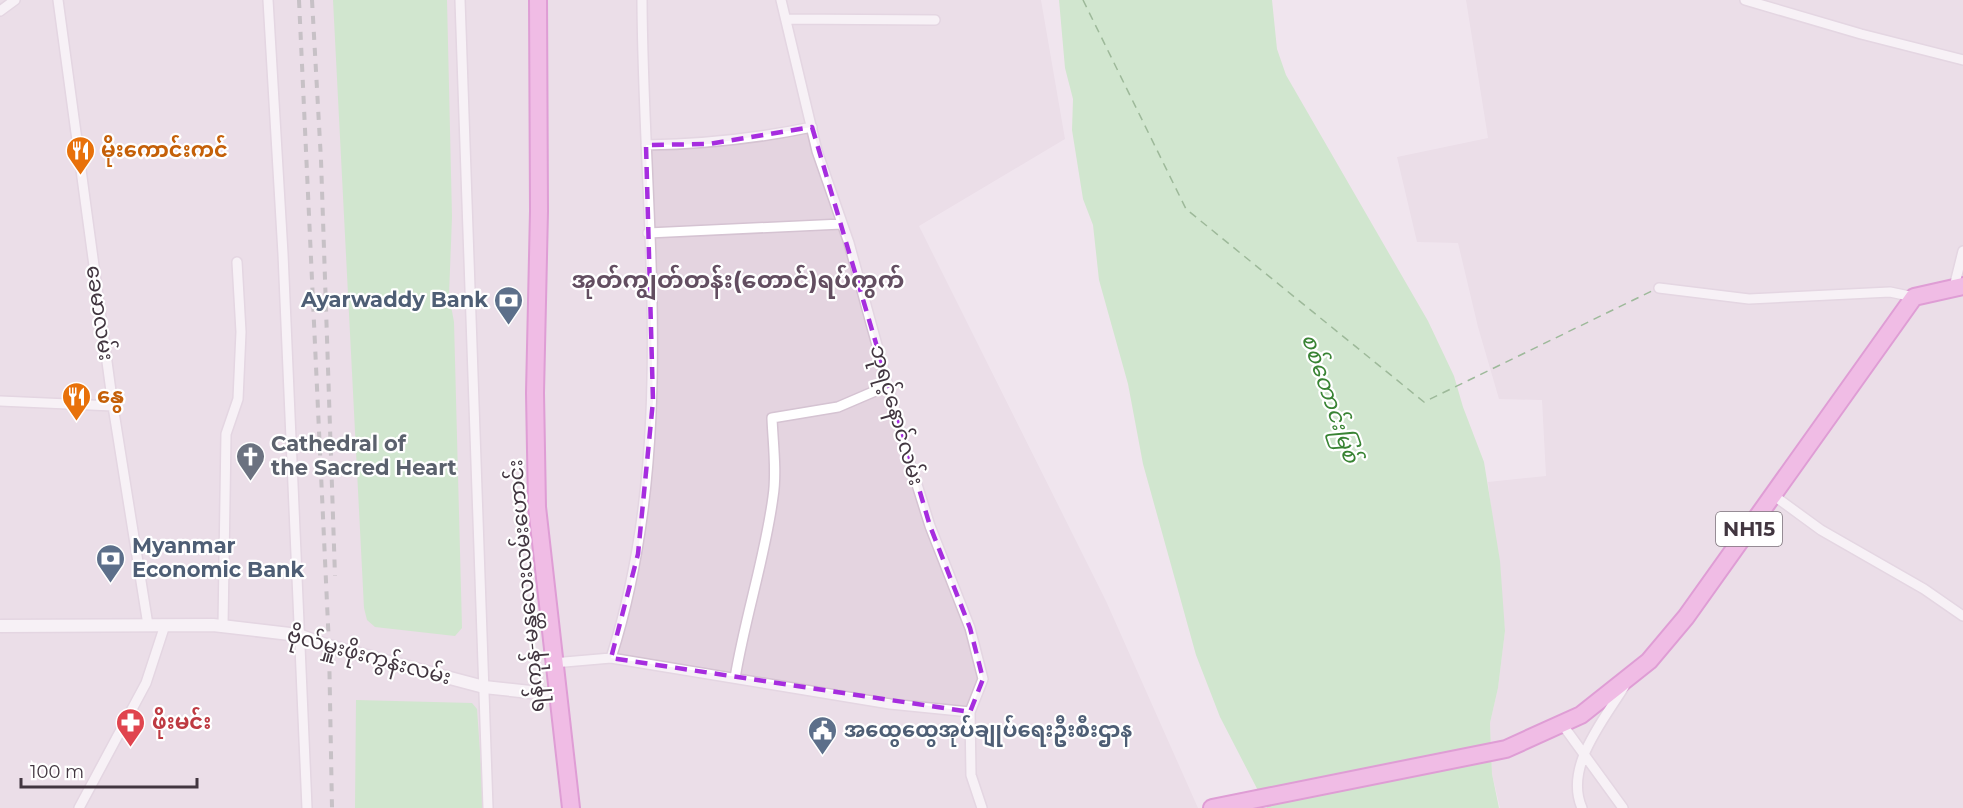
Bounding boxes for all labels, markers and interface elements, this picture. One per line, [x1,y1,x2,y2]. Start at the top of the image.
restaurant icon: မိုးကောင်းကင် [64,134,96,176]
place label: မိုးကောင်းကင် [101,134,228,167]
street label: ခေမာလမ်း [81,263,123,362]
district label: အုတ်ကျွတ်တန်း(တောင်)ရပ်ကွက် [572,264,904,301]
bank icon: Ayarwaddy Bank [493,284,525,326]
place label: Ayarwaddy Bank [300,287,488,312]
water label: စစ်တောင်းမြစ် [1291,329,1368,469]
street label: ဘုရင့်နောင်လမ်း [861,341,932,489]
restaurant icon: နွေ [60,380,92,422]
place label: နွေ [97,383,124,413]
place label: Cathedral of the Sacred Heart [271,431,457,480]
church icon: Cathedral of the Sacred Heart [234,440,266,482]
street label: ရန်ကုန်-မန္တလေးလမ်းဟောင်း [499,458,554,714]
road number: NH15 [1716,512,1782,546]
place label: Myanmar Economic Bank [132,533,305,582]
bank icon: Myanmar Economic Bank [95,542,127,584]
street label: ဗိုလ်မှူးဖိုးကွန်းလမ်း [283,619,455,694]
pharmacy icon: ဖိုးမင်း [115,706,147,748]
place label: ဖိုးမင်း [152,706,211,739]
public building icon: အထွေထွေအုပ်ချုပ်ရေးဦးစီးဌာန [807,714,839,756]
place label: အထွေထွေအုပ်ချုပ်ရေးဦးစီးဌာန [844,714,1132,748]
scale bar [21,751,196,789]
text: 100 m [30,761,84,783]

